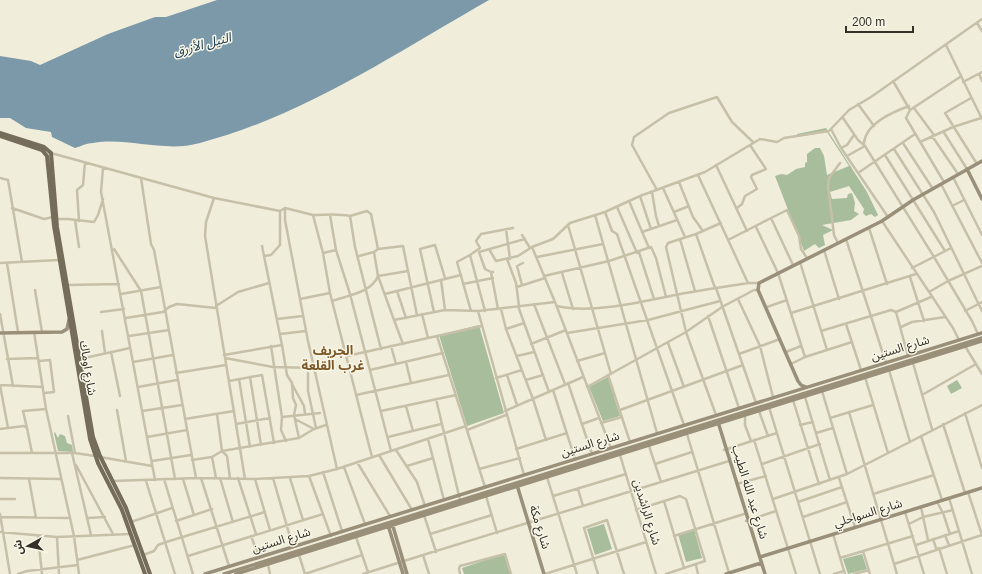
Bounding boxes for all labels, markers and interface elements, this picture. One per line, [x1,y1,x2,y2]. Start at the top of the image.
scale bar [846,8,913,34]
text: 200 m [852,15,885,29]
water label: النيل الأزرق [172,29,235,60]
street label: شارع الستين [869,332,932,365]
street label: شارع اوماك [75,340,99,397]
district label: الجريف غرب القلعة [301,343,365,373]
street label: شارع الستين [559,428,622,461]
street label: شارع عبد الله الطيب [727,443,771,541]
street label: شارع الراشدين [628,477,664,547]
street label: شارع السواحلي [832,496,905,533]
street label: شارع مكة [525,503,553,551]
street label: شارع الستين [250,524,313,557]
north arrow [8,526,48,566]
text: ش [11,539,26,556]

